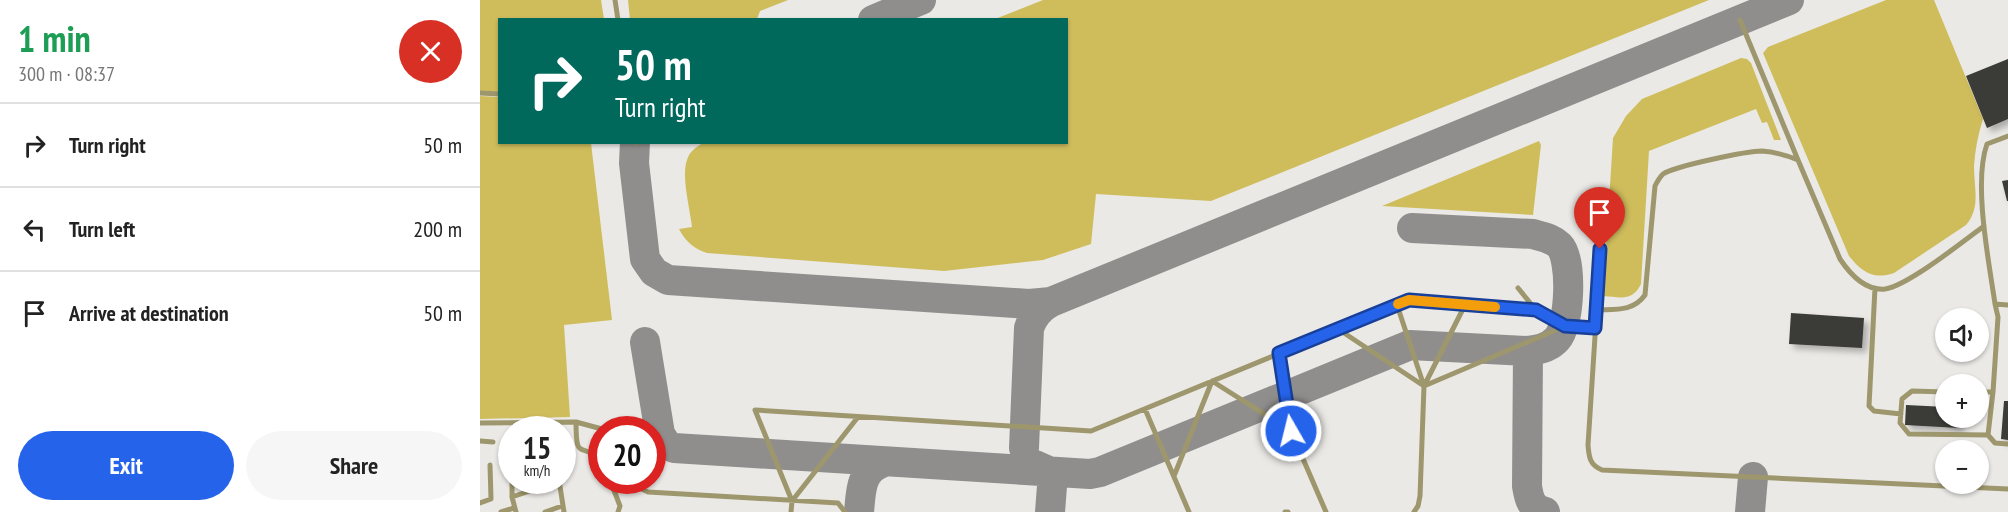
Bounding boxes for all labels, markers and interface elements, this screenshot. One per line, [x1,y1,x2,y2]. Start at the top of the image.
text: 1 min [18,15,91,62]
button: close [399,20,462,83]
text: 50 m [615,37,692,92]
icon: right [516,42,594,120]
text: 300 m · 08:37 [18,61,115,87]
text: Turn right [615,90,706,124]
icon: right [18,129,51,162]
text: Turn right [69,131,146,159]
text: 50 m [423,131,462,159]
pin [1574,187,1625,249]
icon: arrive [1583,196,1616,229]
icon: left [18,213,51,246]
text: Turn left [69,215,135,243]
text: 200 m [413,215,462,243]
icon: arrive [18,297,51,330]
text: Arrive at destination [69,299,229,327]
text: 50 m [423,299,462,327]
map controls [1935,308,1989,494]
button: sound [1935,308,1989,362]
button: + [1935,374,1989,428]
position arrow [1259,399,1323,463]
speed limit sign: 20 [588,416,666,494]
text: 15 [523,428,551,467]
button: Exit [18,431,234,500]
button: Share [246,431,462,500]
button: − [1935,440,1989,494]
text: km/h [524,461,550,480]

